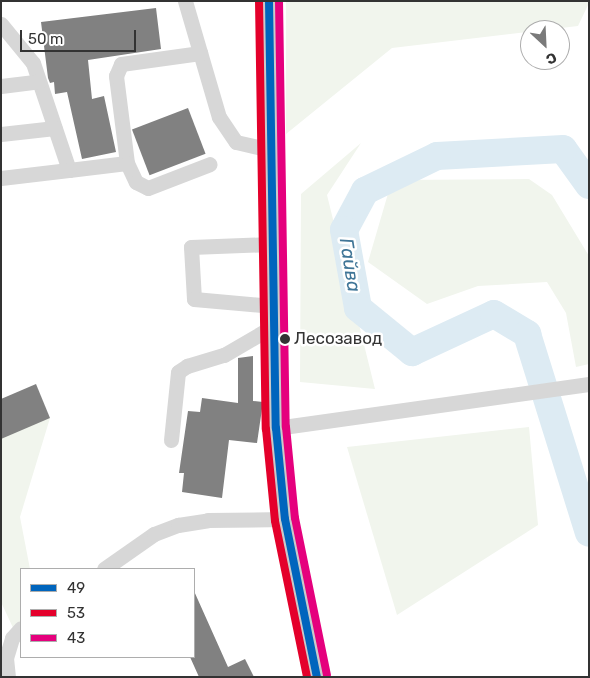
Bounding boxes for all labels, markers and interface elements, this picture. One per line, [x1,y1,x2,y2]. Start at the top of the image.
scale bar [22,20,139,52]
north arrow [520,20,570,70]
text: 50 m [28,30,63,48]
text: С [543,48,559,68]
water label: Гайва [334,236,366,294]
place label: Лесозавод [294,329,382,349]
marker: Лесозавод [280,334,290,344]
legend [20,568,195,658]
text: 49 [67,579,85,597]
text: 53 [67,604,85,622]
text: 43 [67,629,85,647]

